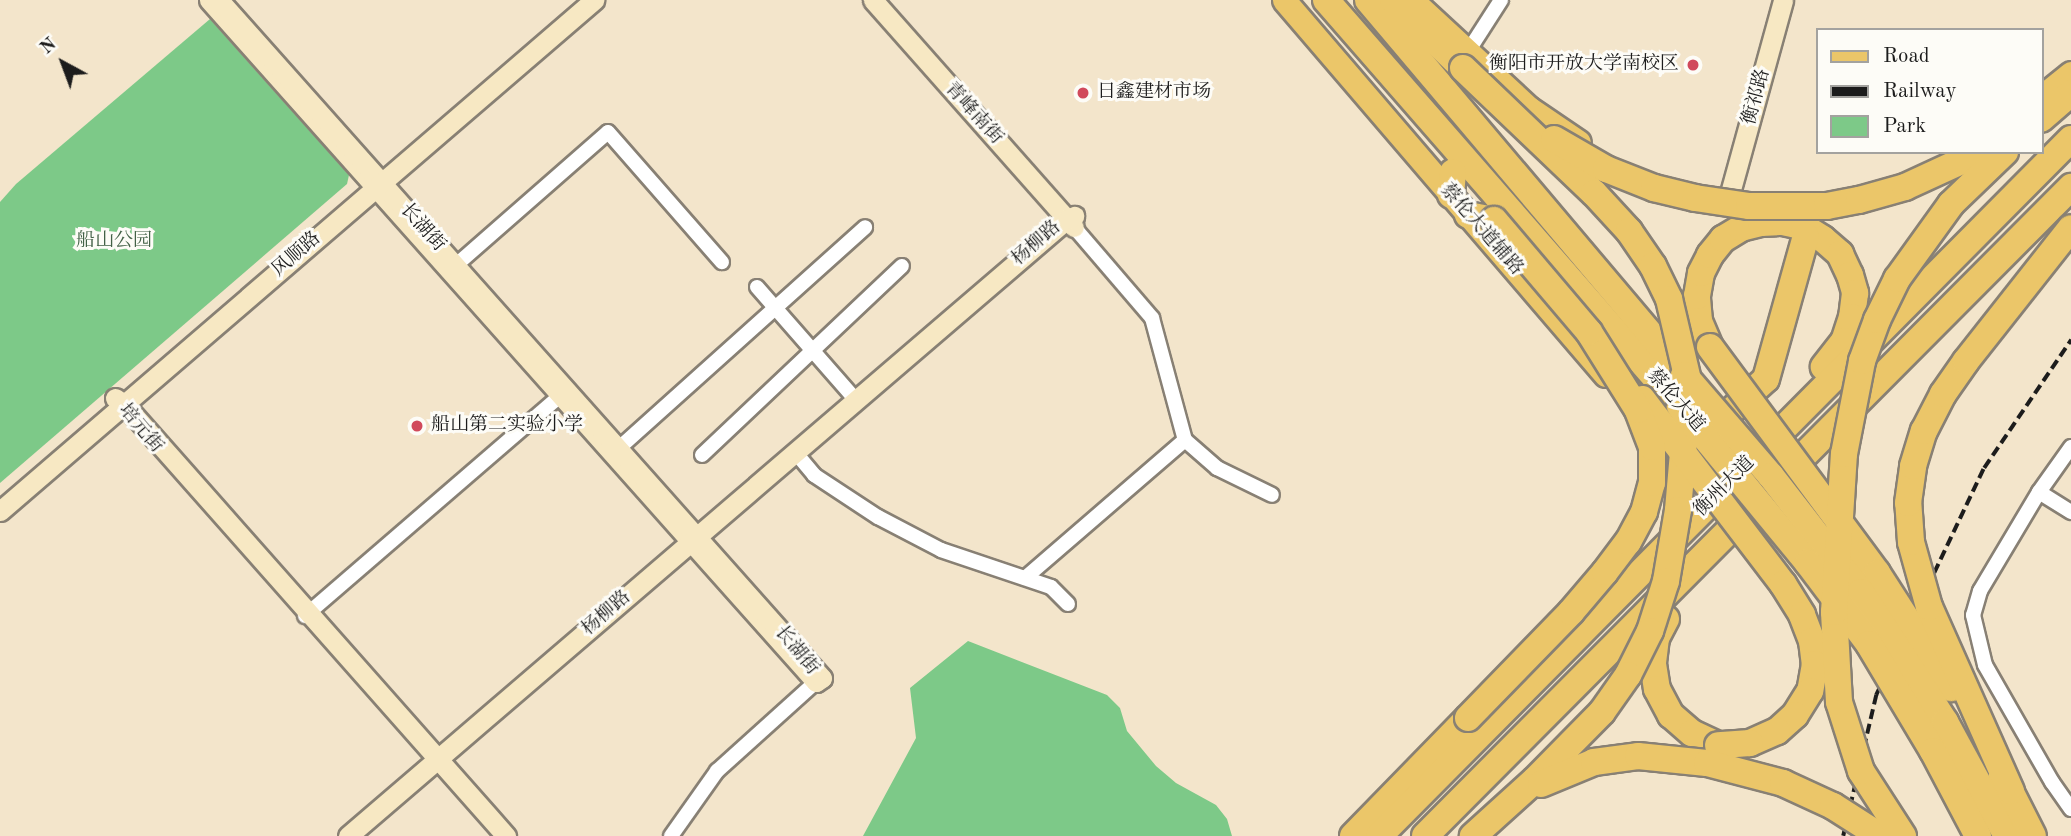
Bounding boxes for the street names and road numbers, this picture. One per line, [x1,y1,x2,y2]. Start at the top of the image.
street label: 衡祁路 [1739,67,1775,127]
street label: 青峰南街 [939,78,1007,150]
street label: 蔡伦大道辅路 [1435,180,1527,280]
street label: 长湖街 [394,199,450,257]
street label: 杨柳路 [1008,217,1066,271]
street label: 风顺路 [268,228,326,282]
street label: 蔡伦大道 [1641,365,1709,437]
street label: 培元街 [113,400,167,458]
street label: 衡州大道 [1690,452,1760,522]
street label: 杨柳路 [578,587,636,641]
street label: 长湖街 [769,622,823,680]

